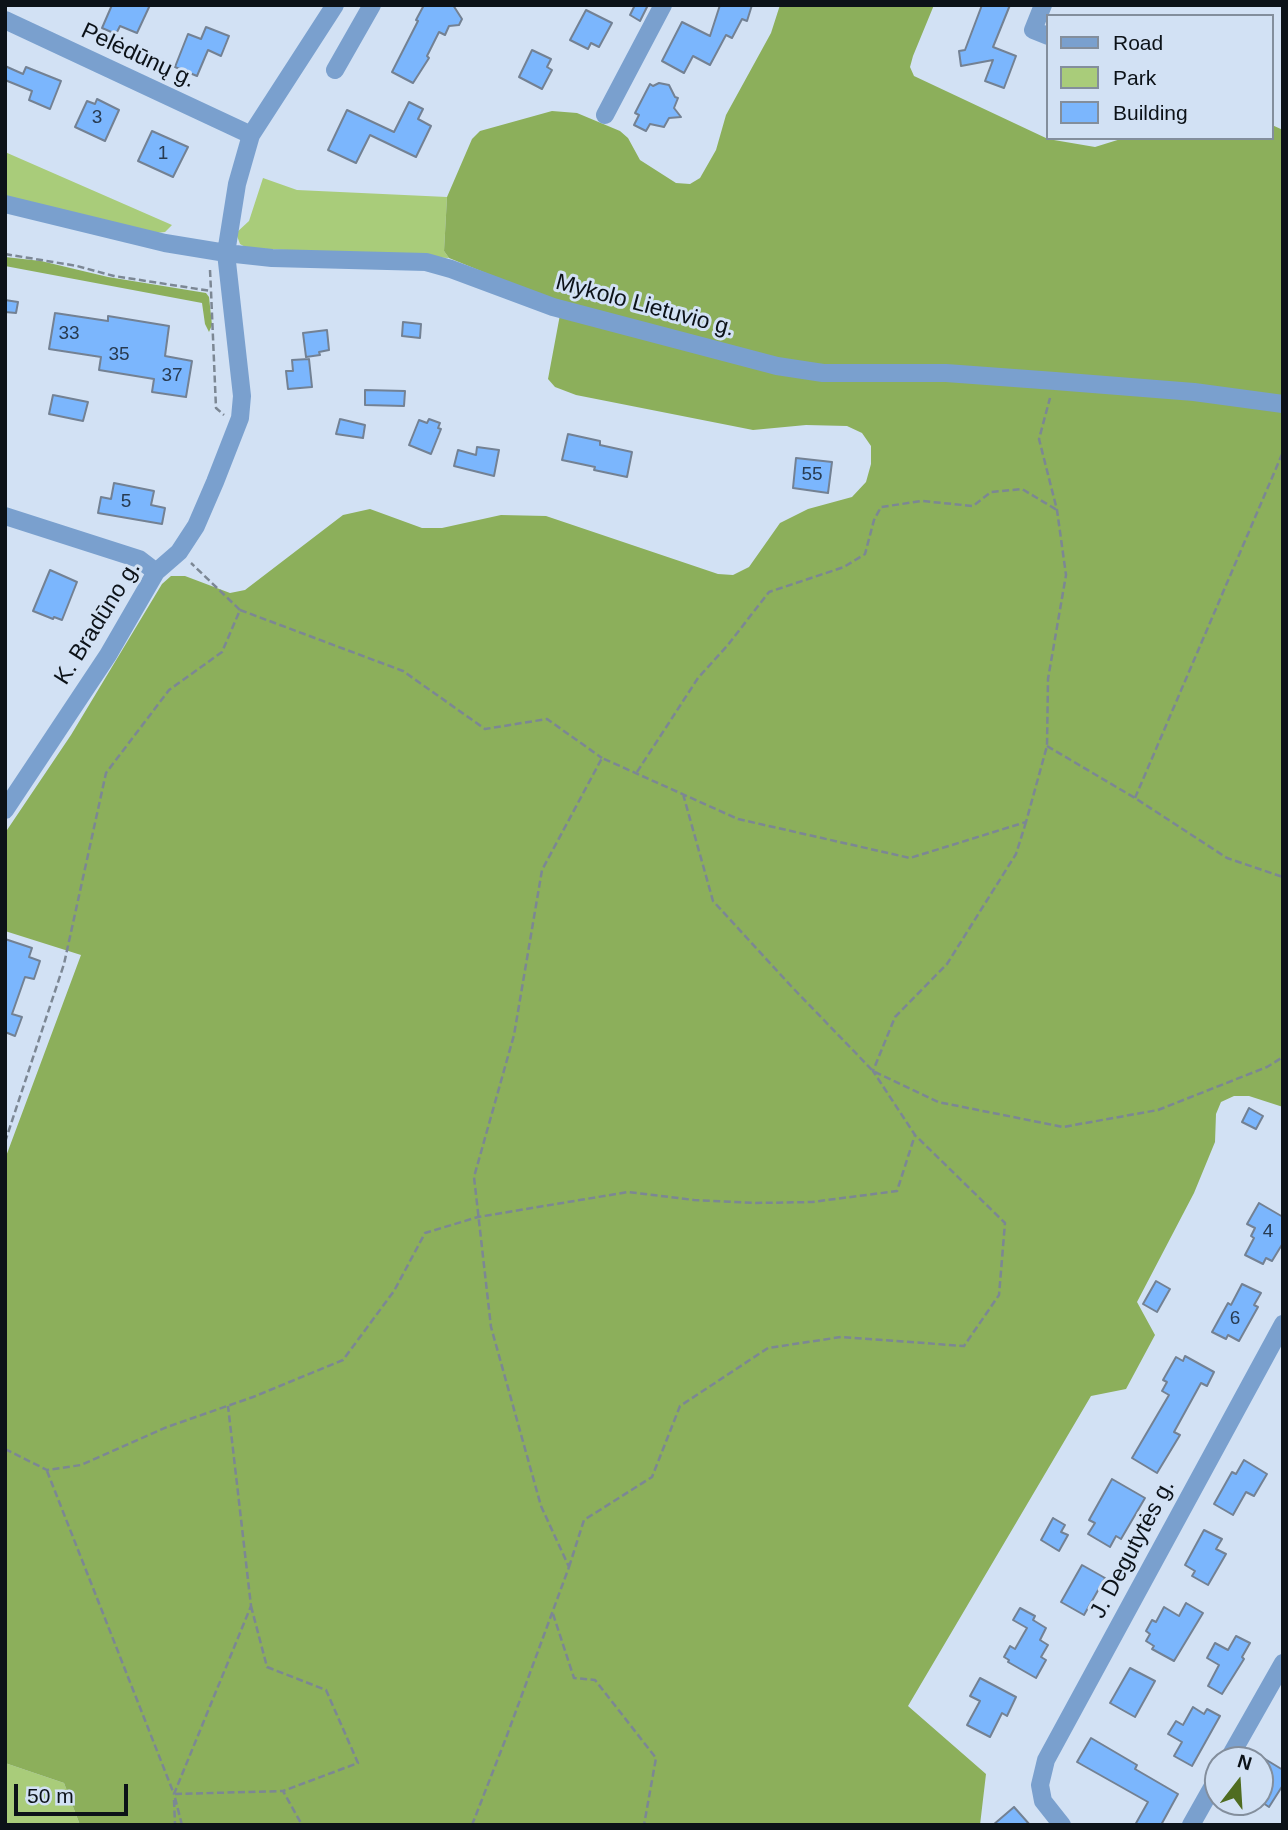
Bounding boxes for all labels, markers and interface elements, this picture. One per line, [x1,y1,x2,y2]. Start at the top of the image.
legend [1046,14,1274,140]
street label: Pelėdūnų g. [77,18,199,94]
text: Road [1113,31,1163,54]
text: Park [1113,66,1156,89]
text: Building [1113,101,1188,124]
house number: 3 [92,107,102,129]
house number: 1 [158,143,168,165]
street label: Mykolo Lietuvio g. [553,269,737,343]
house number: 33 [58,323,80,345]
house number: 35 [108,344,130,366]
house number: 37 [161,365,183,387]
house number: 55 [801,464,823,486]
house number: 5 [121,491,131,513]
street label: K. Bradūno g. [49,556,147,690]
house number: 4 [1263,1221,1273,1243]
house number: 6 [1230,1308,1240,1330]
street label: J. Degutytės g. [1085,1475,1181,1623]
north arrow [1204,1746,1274,1816]
text: N [1235,1750,1254,1774]
scale bar [18,1770,131,1814]
text: 50 m [27,1784,74,1807]

